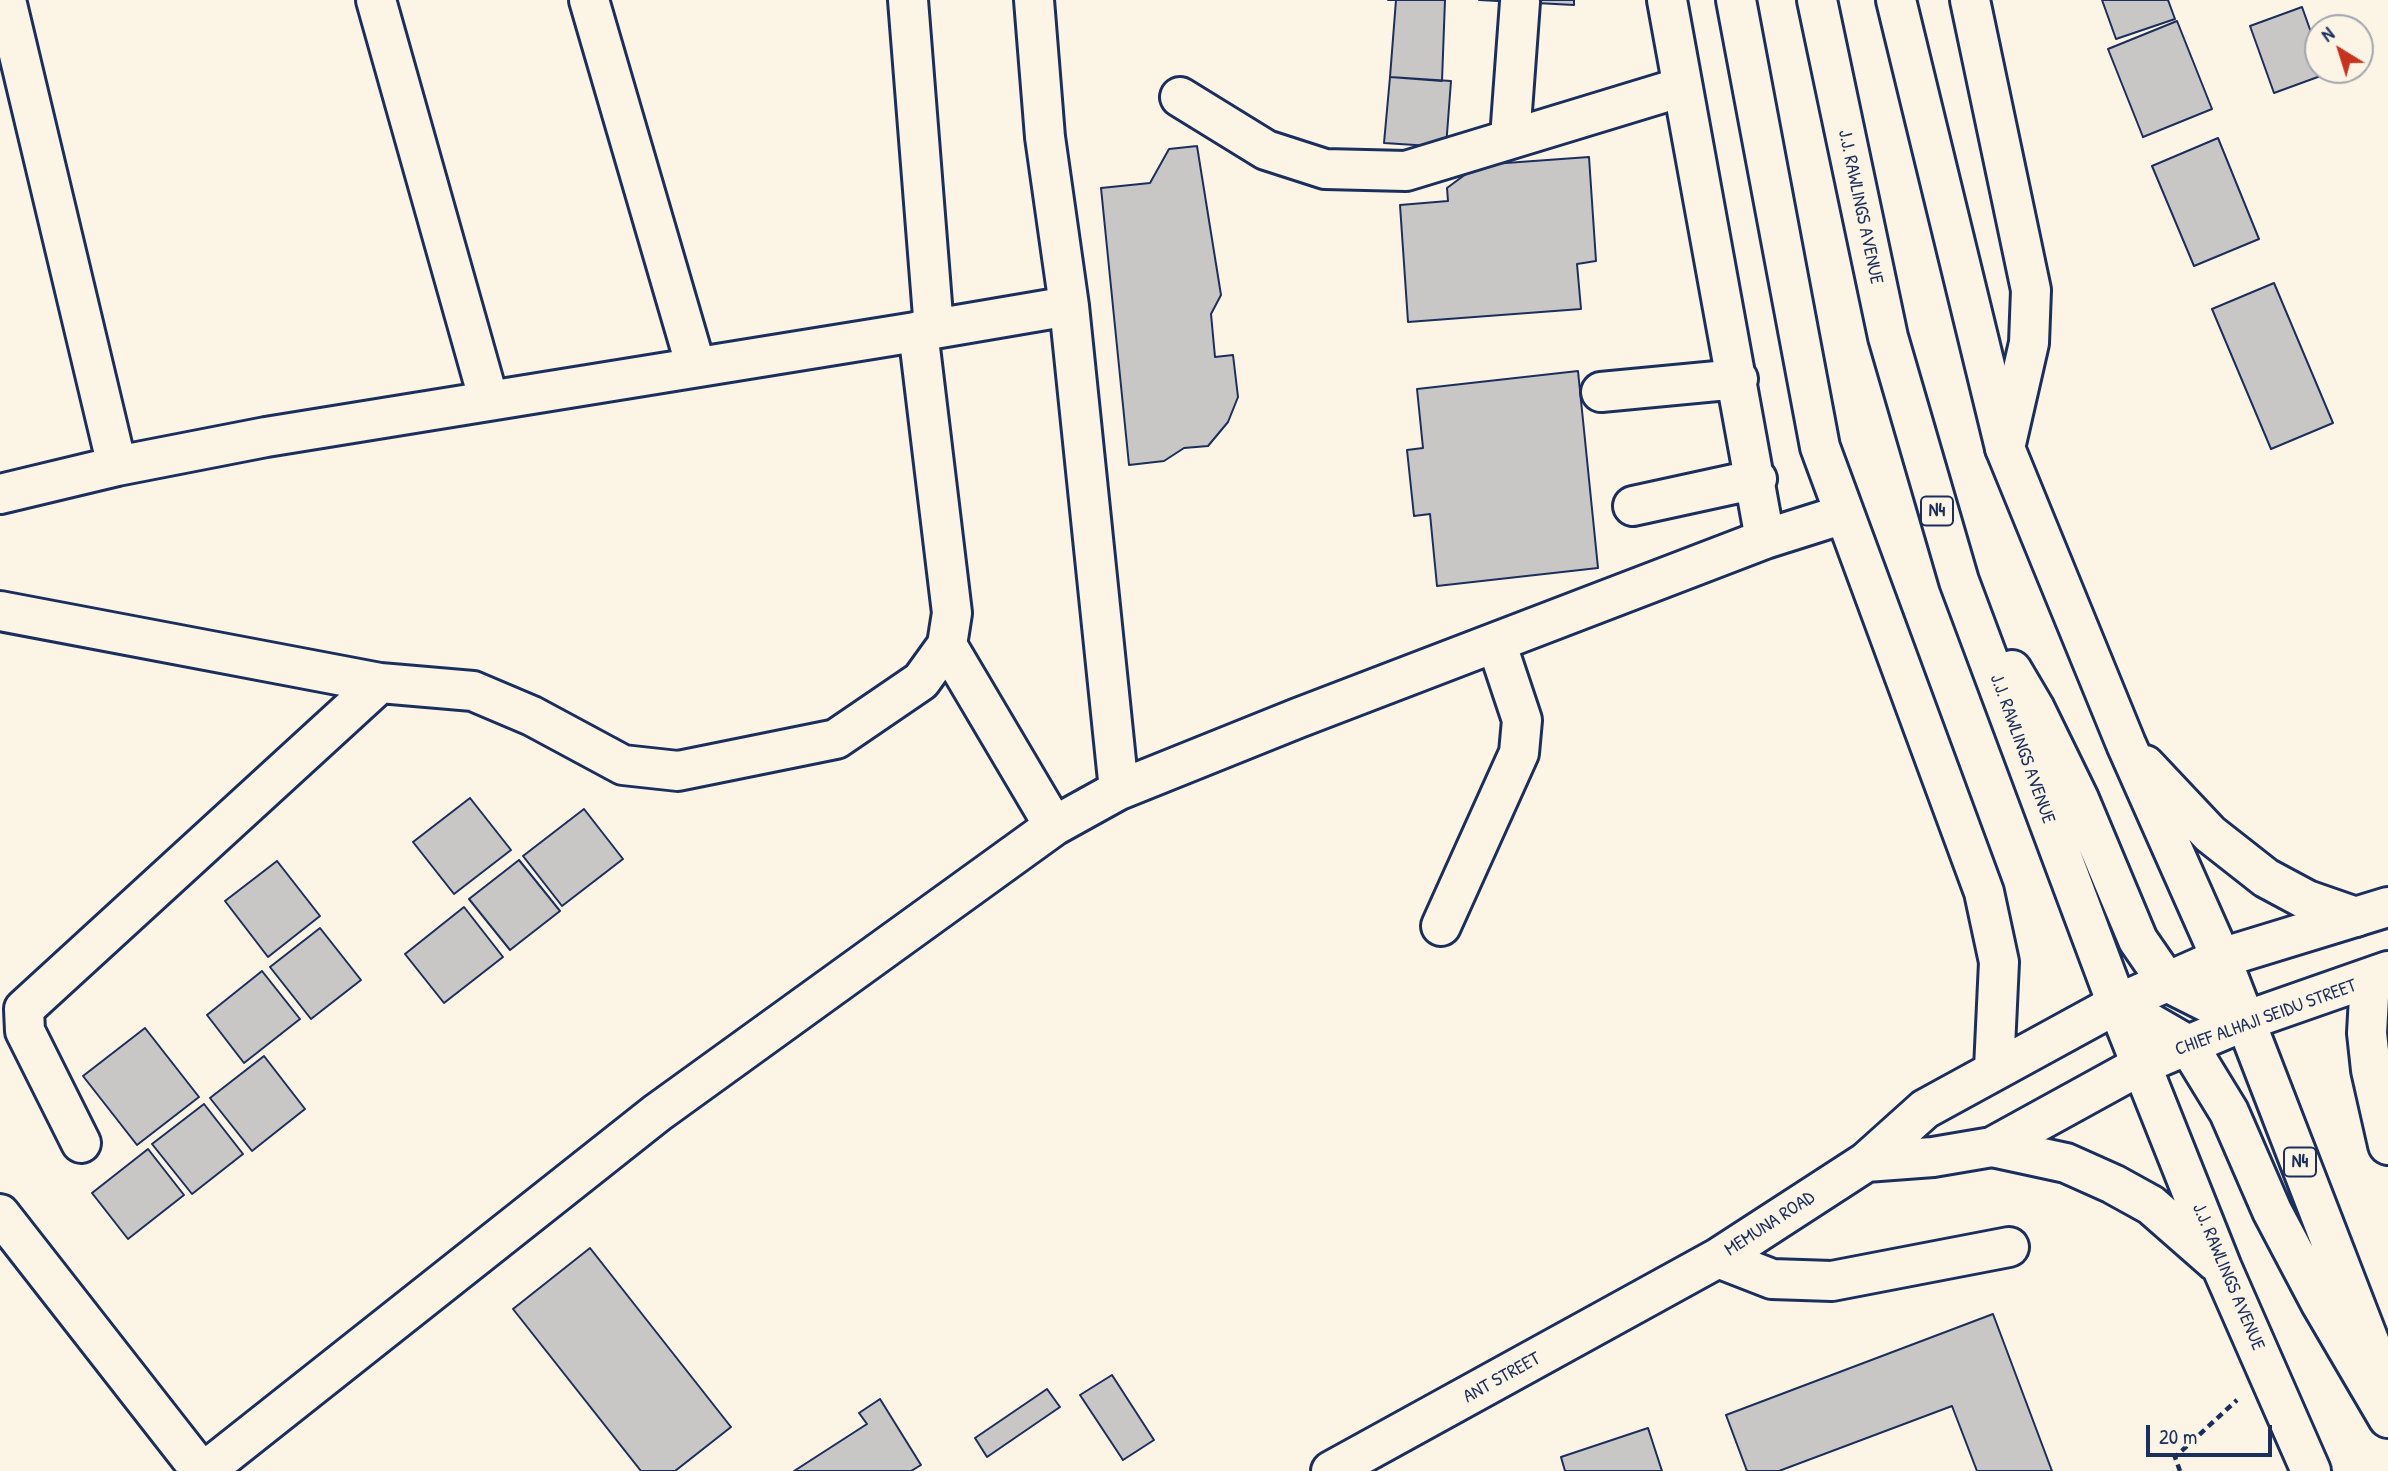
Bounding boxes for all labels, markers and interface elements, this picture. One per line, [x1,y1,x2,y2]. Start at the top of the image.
north arrow [2304,14,2374,84]
text: N [2315,21,2339,47]
street label: J.J. RAWLINGS AVENUE [1832,128,1888,286]
road number: N4 [1921,496,1953,526]
street label: J.J. RAWLINGS AVENUE [1984,671,2060,827]
street label: CHIEF ALHAJI SEIDU STREET [2172,975,2360,1061]
road number: N4 [2284,1148,2316,1176]
street label: MEMUNA ROAD [1721,1186,1819,1262]
street label: J.J. RAWLINGS AVENUE [2187,1200,2269,1354]
street label: ANT STREET [1459,1348,1545,1408]
scale bar [2150,1412,2276,1456]
text: 20 m [2159,1422,2197,1451]

